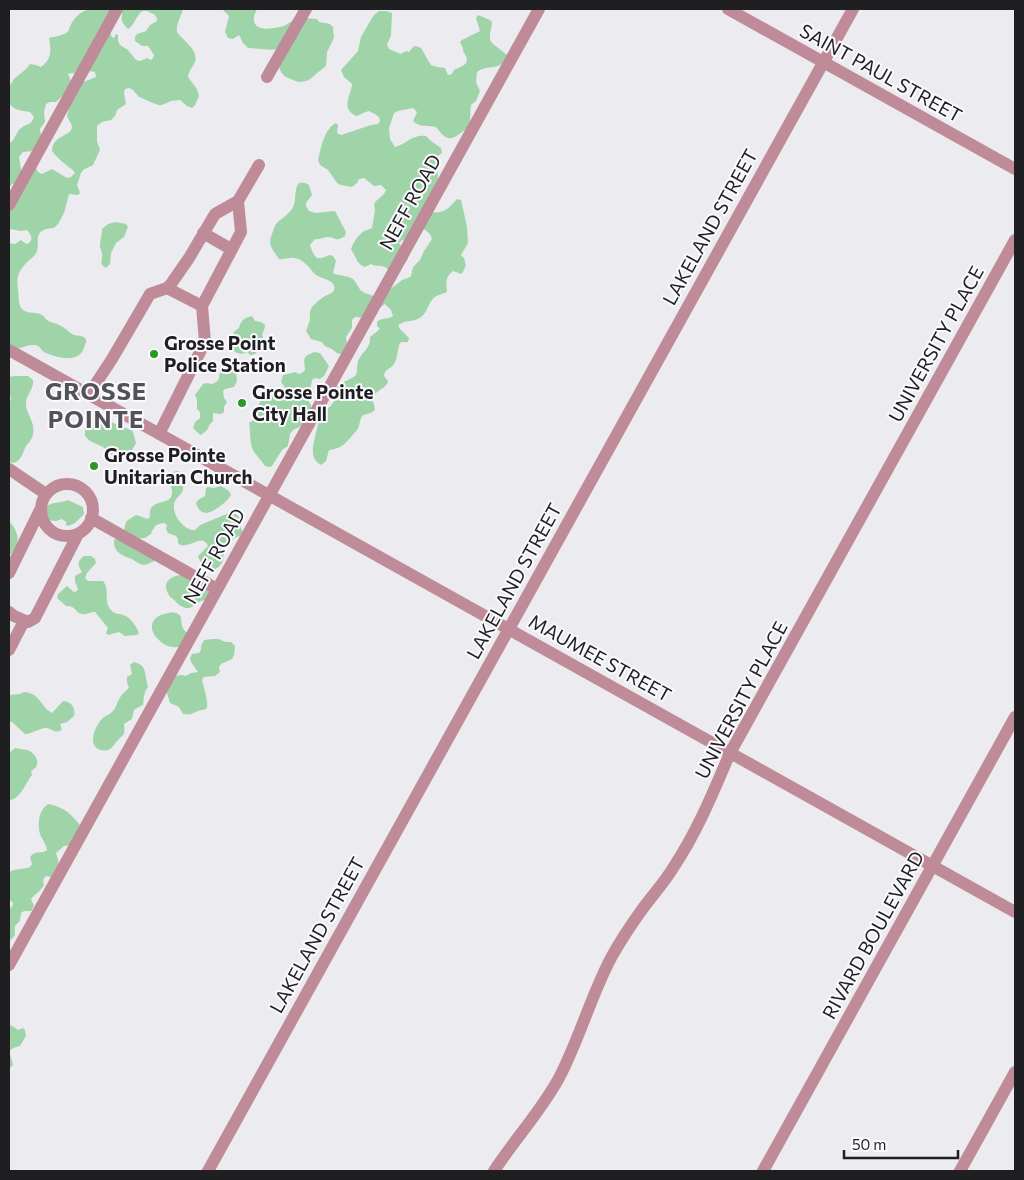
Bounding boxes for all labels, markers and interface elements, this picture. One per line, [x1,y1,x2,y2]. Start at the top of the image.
street label: SAINT PAUL STREET [796,18,966,127]
street label: LAKELAND STREET [657,145,762,309]
street label: NEFF ROAD [374,150,445,253]
street label: UNIVERSITY PLACE [883,262,988,426]
place label: Grosse Point Police Station [164,331,286,376]
marker: Grosse Point Police Station [148,348,160,360]
district label: GROSSE POINTE [45,376,147,433]
place label: Grosse Pointe City Hall [252,380,374,425]
marker: Grosse Pointe City Hall [236,397,248,409]
place label: Grosse Pointe Unitarian Church [104,443,253,488]
marker: Grosse Pointe Unitarian Church [88,460,100,472]
street label: LAKELAND STREET [461,499,566,663]
street label: NEFF ROAD [178,504,249,607]
street label: MAUMEE STREET [525,609,675,706]
street label: UNIVERSITY PLACE [689,617,792,782]
street label: RIVARD BOULEVARD [817,847,928,1023]
street label: LAKELAND STREET [264,853,369,1017]
scale bar [844,1128,958,1160]
text: 50 m [852,1135,886,1153]

